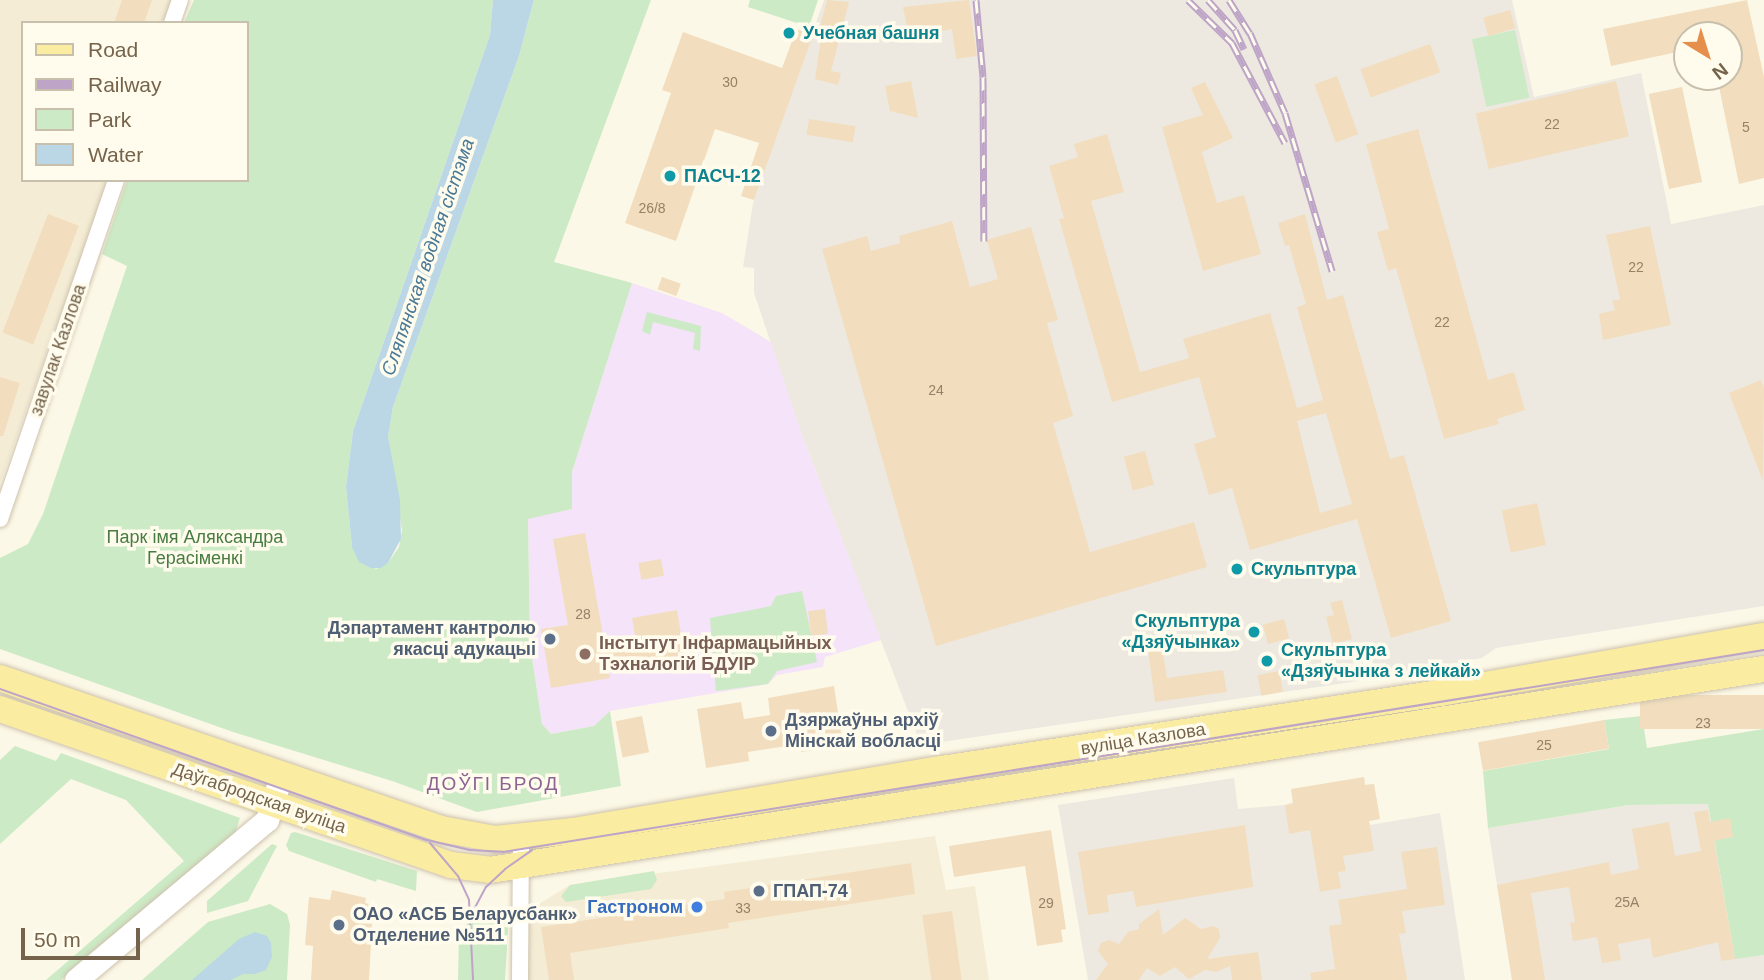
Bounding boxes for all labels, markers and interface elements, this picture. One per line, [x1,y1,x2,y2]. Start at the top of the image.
legend [21,21,248,182]
north arrow [1673,21,1743,91]
place label: Учебная башня [803,22,939,44]
marker: Учебная башня [781,25,797,41]
text: Road [88,38,138,61]
text: N [1708,59,1732,84]
text: Railway [88,73,162,96]
house number: 30 [722,74,738,90]
text: Park [88,108,131,131]
house number: 22 [1544,116,1560,132]
house number: 5 [1742,119,1750,135]
water label: Сляпянская водная сістэма [377,136,479,378]
text: Water [88,143,143,166]
place label: ПАСЧ-12 [684,165,761,187]
marker: ПАСЧ-12 [662,168,678,184]
house number: 26/8 [638,200,666,216]
house number: 22 [1628,259,1644,275]
street label: завулак Казлова [25,281,91,419]
house number: 22 [1434,314,1450,330]
house number: 24 [928,382,944,398]
park label: Парк імя Аляксандра Герасіменкі [107,527,283,570]
place label: Скульптура [1251,558,1356,580]
marker: Скульптура [1229,561,1245,577]
house number: 28 [575,606,591,622]
place label: Скульптура «Дзяўчынка» [1122,611,1240,654]
place label: Дэпартамент кантролю якасці адукацыі [328,618,536,660]
marker: Скульптура «Дзяўчынка» [1246,624,1262,640]
marker: Дэпартамент кантролю якасці адукацыі [542,631,558,647]
place label: Інстытут Інфармацыйных Тэхналогій БДУІР [599,633,832,676]
place label: Скульптура «Дзяўчынка з лейкай» [1281,640,1481,682]
marker: Інстытут Інфармацыйных Тэхналогій БДУІР [577,646,593,662]
marker: Скульптура «Дзяўчынка з лейкай» [1259,653,1275,669]
place label: Дзяржаўны архіў Мінскай вобласці [785,710,941,752]
house number: 23 [1695,715,1711,731]
street label: вуліца Казлова [1079,718,1207,760]
marker: Дзяржаўны архіў Мінскай вобласці [763,723,779,739]
house number: 25 [1536,737,1552,753]
street label: Даўгабродская вуліца [169,758,349,838]
district label: ДОЎГІ БРОД [428,773,558,795]
place label: ГПАП-74 [773,880,848,902]
marker: ГПАП-74 [751,883,767,899]
house number: 25А [1615,894,1639,910]
house number: 29 [1038,895,1054,911]
place label: Гастроном [587,896,683,918]
marker: Гастроном [689,899,705,915]
house number: 33 [735,900,751,916]
place label: ОАО «АСБ Беларусбанк» Отделение №511 [353,904,577,946]
scale bar [24,914,144,958]
marker: ОАО «АСБ Беларусбанк» Отделение №511 [331,917,347,933]
text: 50 m [34,928,81,951]

